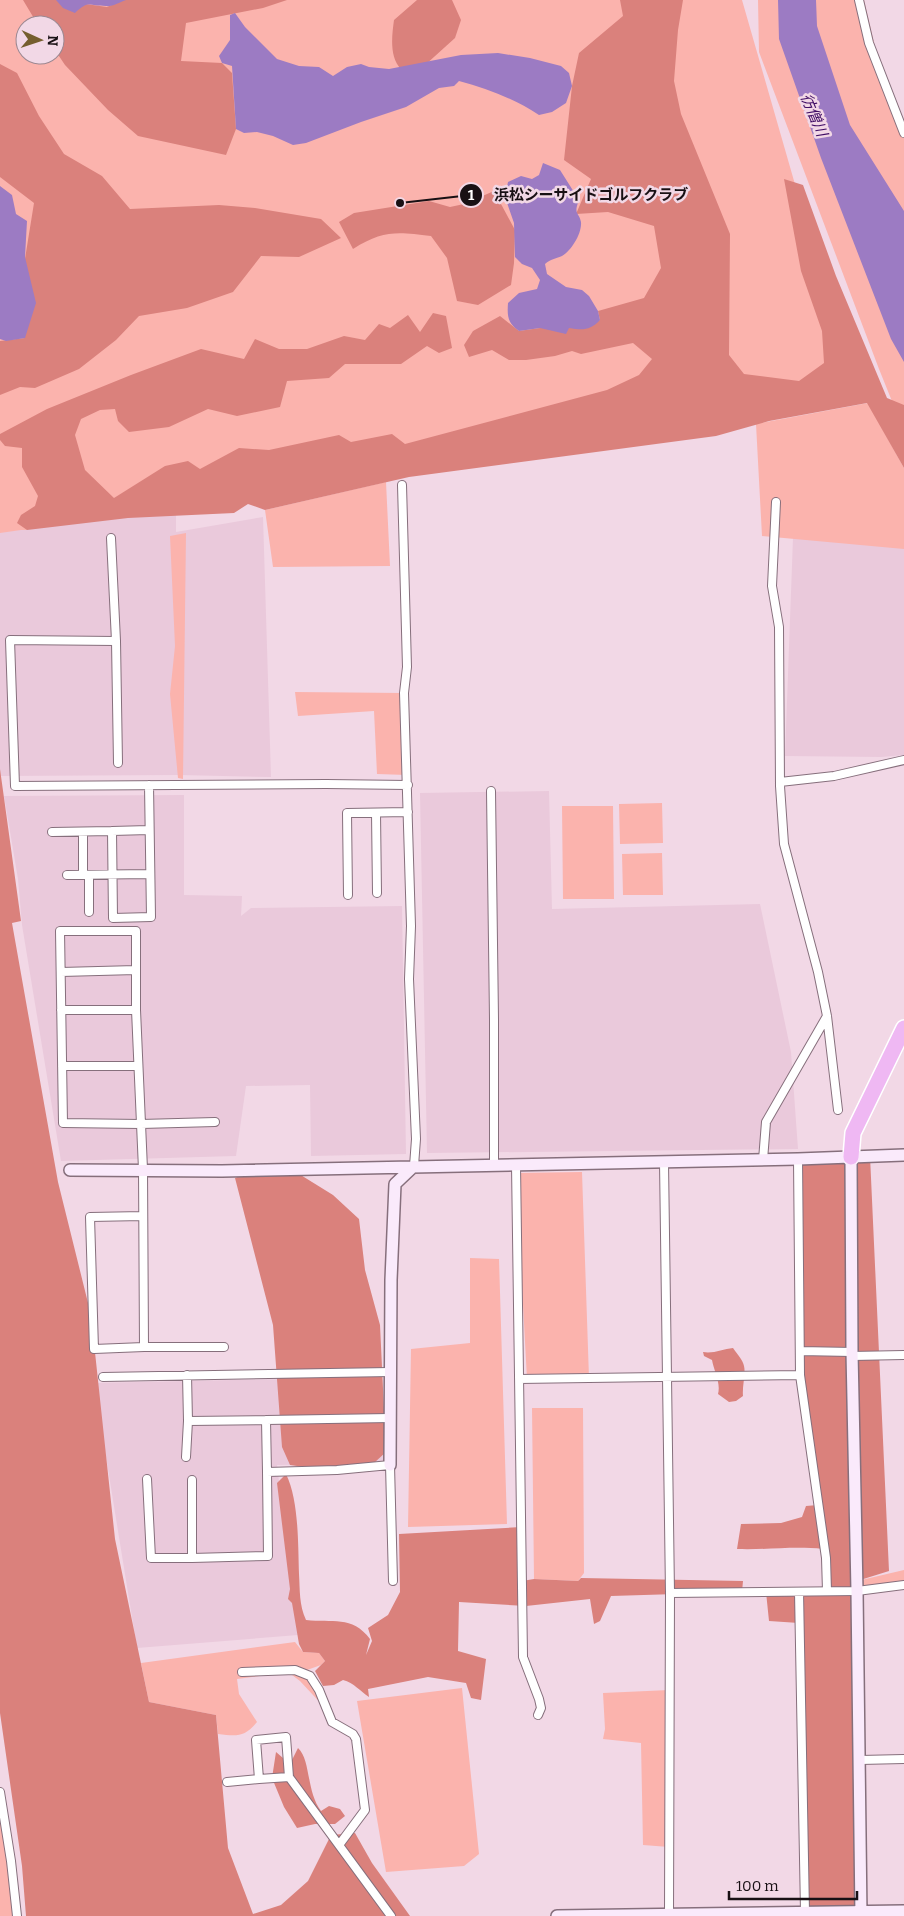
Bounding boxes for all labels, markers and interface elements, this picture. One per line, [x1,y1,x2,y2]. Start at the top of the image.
north arrow [15,15,65,65]
text: N [44,35,61,47]
water label: 彷僧川 [797,91,832,141]
callout: 浜松シーサイドゴルフクラブ [458,180,698,210]
text: 1 [468,186,475,204]
text: 浜松シーサイドゴルフクラブ [494,186,688,204]
scale bar [729,1868,856,1900]
text: 100 m [736,1877,779,1895]

